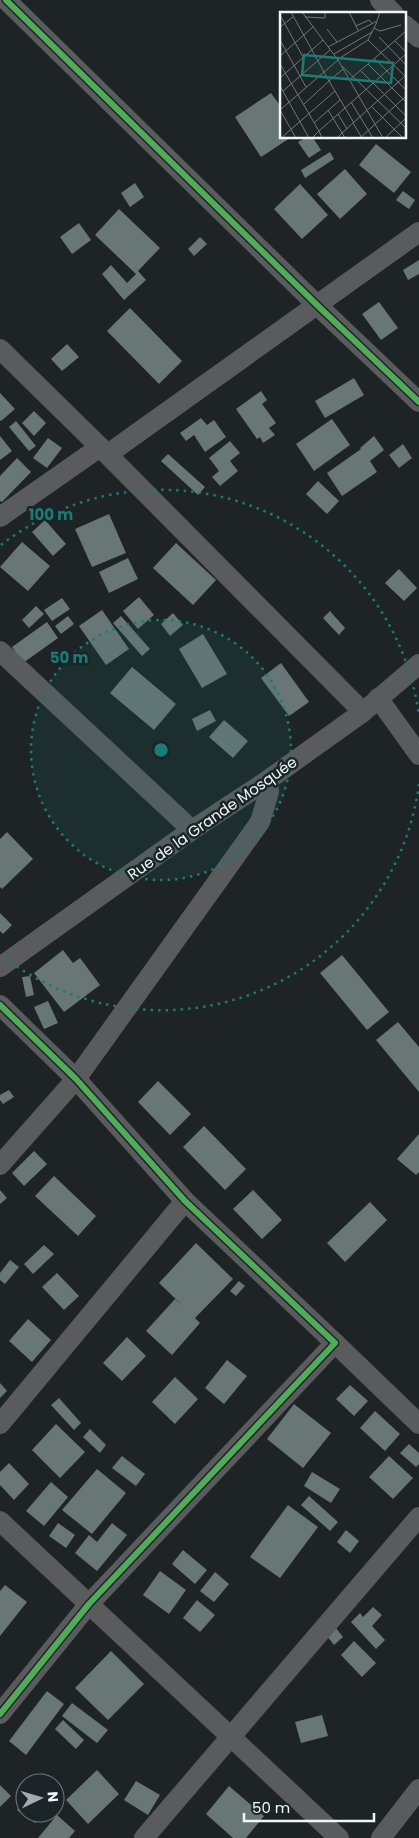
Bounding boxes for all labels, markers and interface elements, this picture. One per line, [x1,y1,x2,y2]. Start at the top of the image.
inset map [280,12,406,139]
text: 100 m [29,504,73,525]
text: 50 m [50,647,88,668]
centre of rings [152,741,170,759]
street label: Rue de la Grande Mosquée [123,751,301,885]
north arrow [15,1773,65,1823]
scale bar [244,1790,374,1822]
text: N [43,1791,63,1803]
text: 50 m [252,1797,290,1818]

